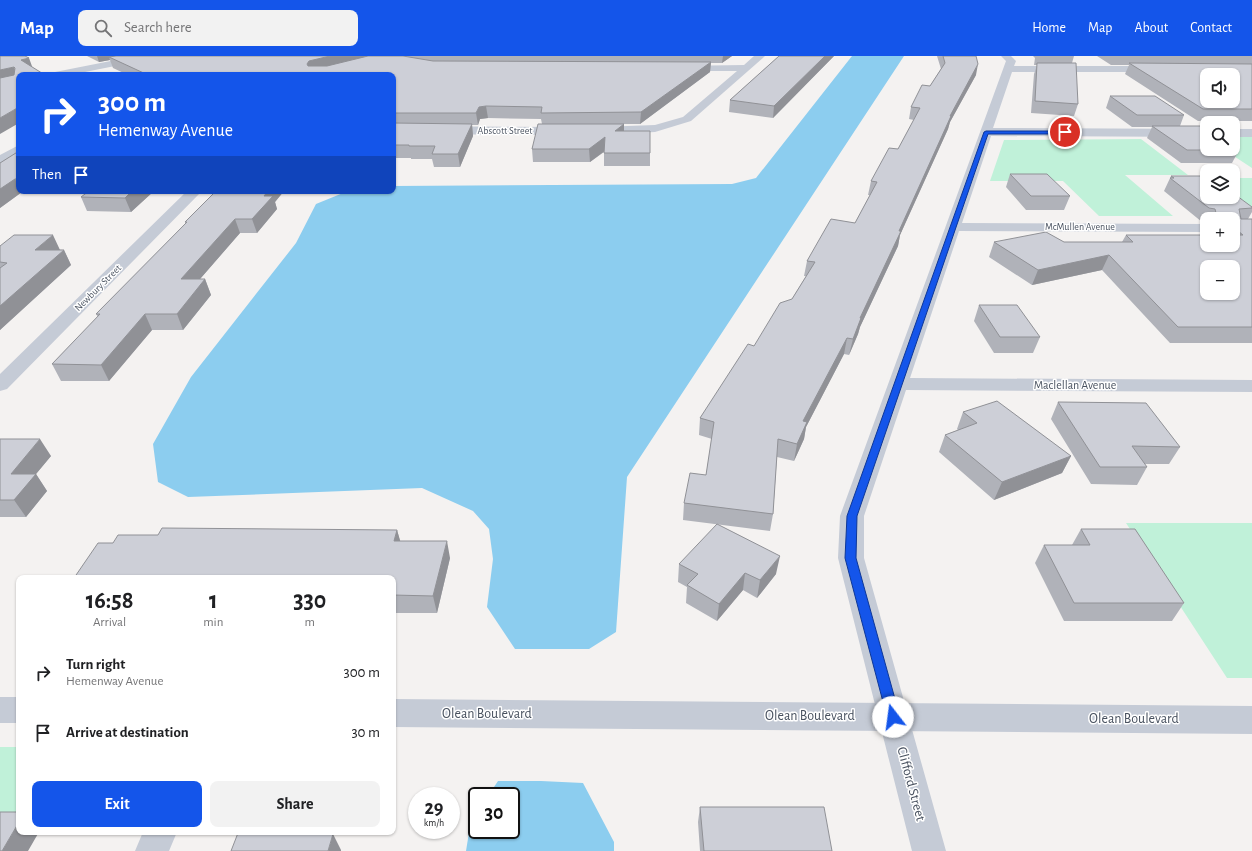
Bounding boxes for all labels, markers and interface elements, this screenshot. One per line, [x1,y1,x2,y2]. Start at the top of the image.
search box [78,10,358,46]
icon: search [92,17,114,39]
text: Map [20,19,54,38]
text: Search here [124,20,192,35]
text: Home [1032,21,1066,35]
text: Map [1088,21,1112,35]
text: About [1134,21,1168,35]
text: Contact [1190,21,1232,35]
map controls [1200,68,1240,300]
button: sound [1200,68,1240,108]
icon: right [32,88,84,140]
text: 300 m [98,89,166,117]
pin [1048,115,1082,149]
button: search [1200,116,1240,156]
icon: arrive [1054,121,1076,143]
text: Hemenway Avenue [98,122,233,140]
street label: Abscott Street [478,126,533,136]
icon: arrive [70,164,92,186]
button: layers [1200,164,1240,204]
text: Then [32,167,62,182]
button: + [1200,212,1240,252]
street label: McMullen Avenue [1045,222,1115,232]
button: − [1200,260,1240,300]
street label: Newbury Street [73,262,124,313]
street label: Maclellan Avenue [1034,379,1116,391]
text: 16:58 [86,589,134,613]
text: 1 [209,589,218,613]
text: 330 [293,589,326,613]
text: Arrival [93,616,126,629]
text: min [203,616,223,629]
text: m [305,616,315,629]
text: Turn right [66,657,125,672]
icon: right [32,662,54,684]
text: 300 m [344,665,380,680]
text: Hemenway Avenue [66,675,163,688]
position arrow [872,696,914,738]
street label: Olean Boulevard [442,707,532,721]
street label: Olean Boulevard [765,709,855,723]
street label: Olean Boulevard [1089,712,1179,726]
icon: arrive [32,722,54,744]
text: Arrive at destination [66,725,189,740]
text: 30 m [351,725,380,740]
street label: Clifford Street [894,745,928,823]
button: Exit [32,781,202,827]
button: Share [210,781,380,827]
speed limit sign: 30 [468,787,520,839]
text: 29 [424,798,444,818]
text: km/h [424,818,444,828]

